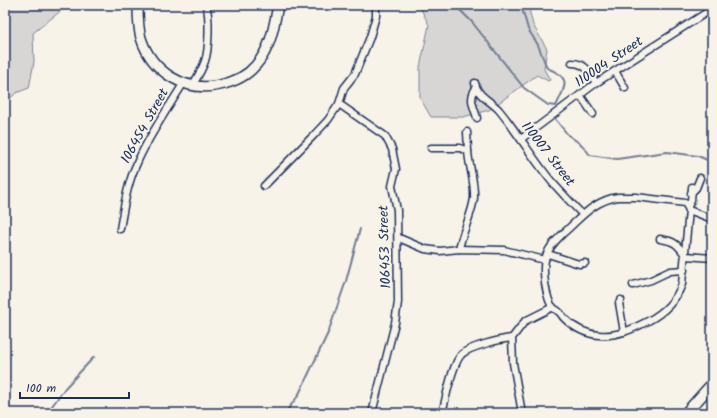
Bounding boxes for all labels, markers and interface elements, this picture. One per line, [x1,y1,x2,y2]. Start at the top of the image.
street label: 110004 Street [570,31,648,93]
street label: 106454 Street [115,84,175,168]
street label: 110007 Street [516,117,581,192]
street label: 106453 Street [373,204,397,289]
scale bar [20,374,129,400]
text: 100 m [26,379,57,398]

